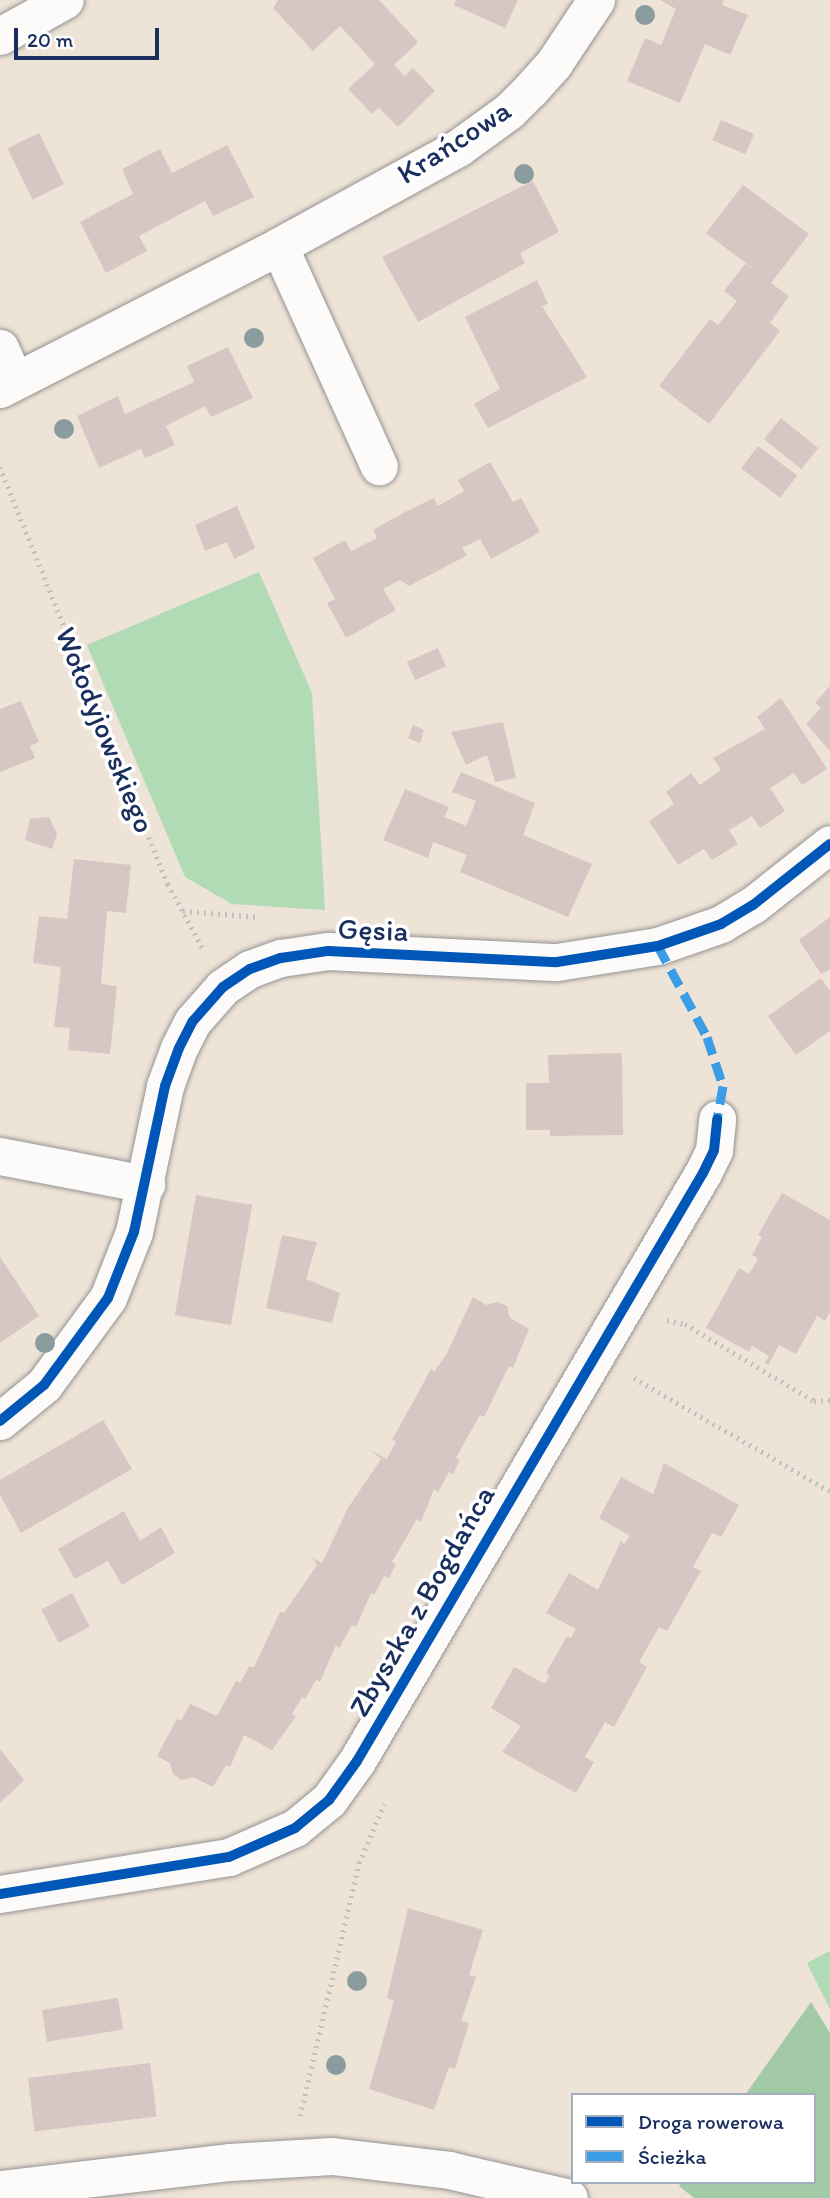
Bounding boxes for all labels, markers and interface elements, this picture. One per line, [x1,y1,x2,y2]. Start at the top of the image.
scale bar [18,14,163,58]
text: 20 m [27,27,73,52]
street label: Krańcowa [390,92,518,192]
street label: Wołodyjowskiego [47,622,163,838]
street label: Gęsia [337,911,409,949]
street label: Zbyszka z Bogdańca [341,1479,503,1723]
legend [571,2093,816,2184]
text: Droga rowerowa [638,2109,784,2134]
text: Ścieżka [638,2144,706,2169]

